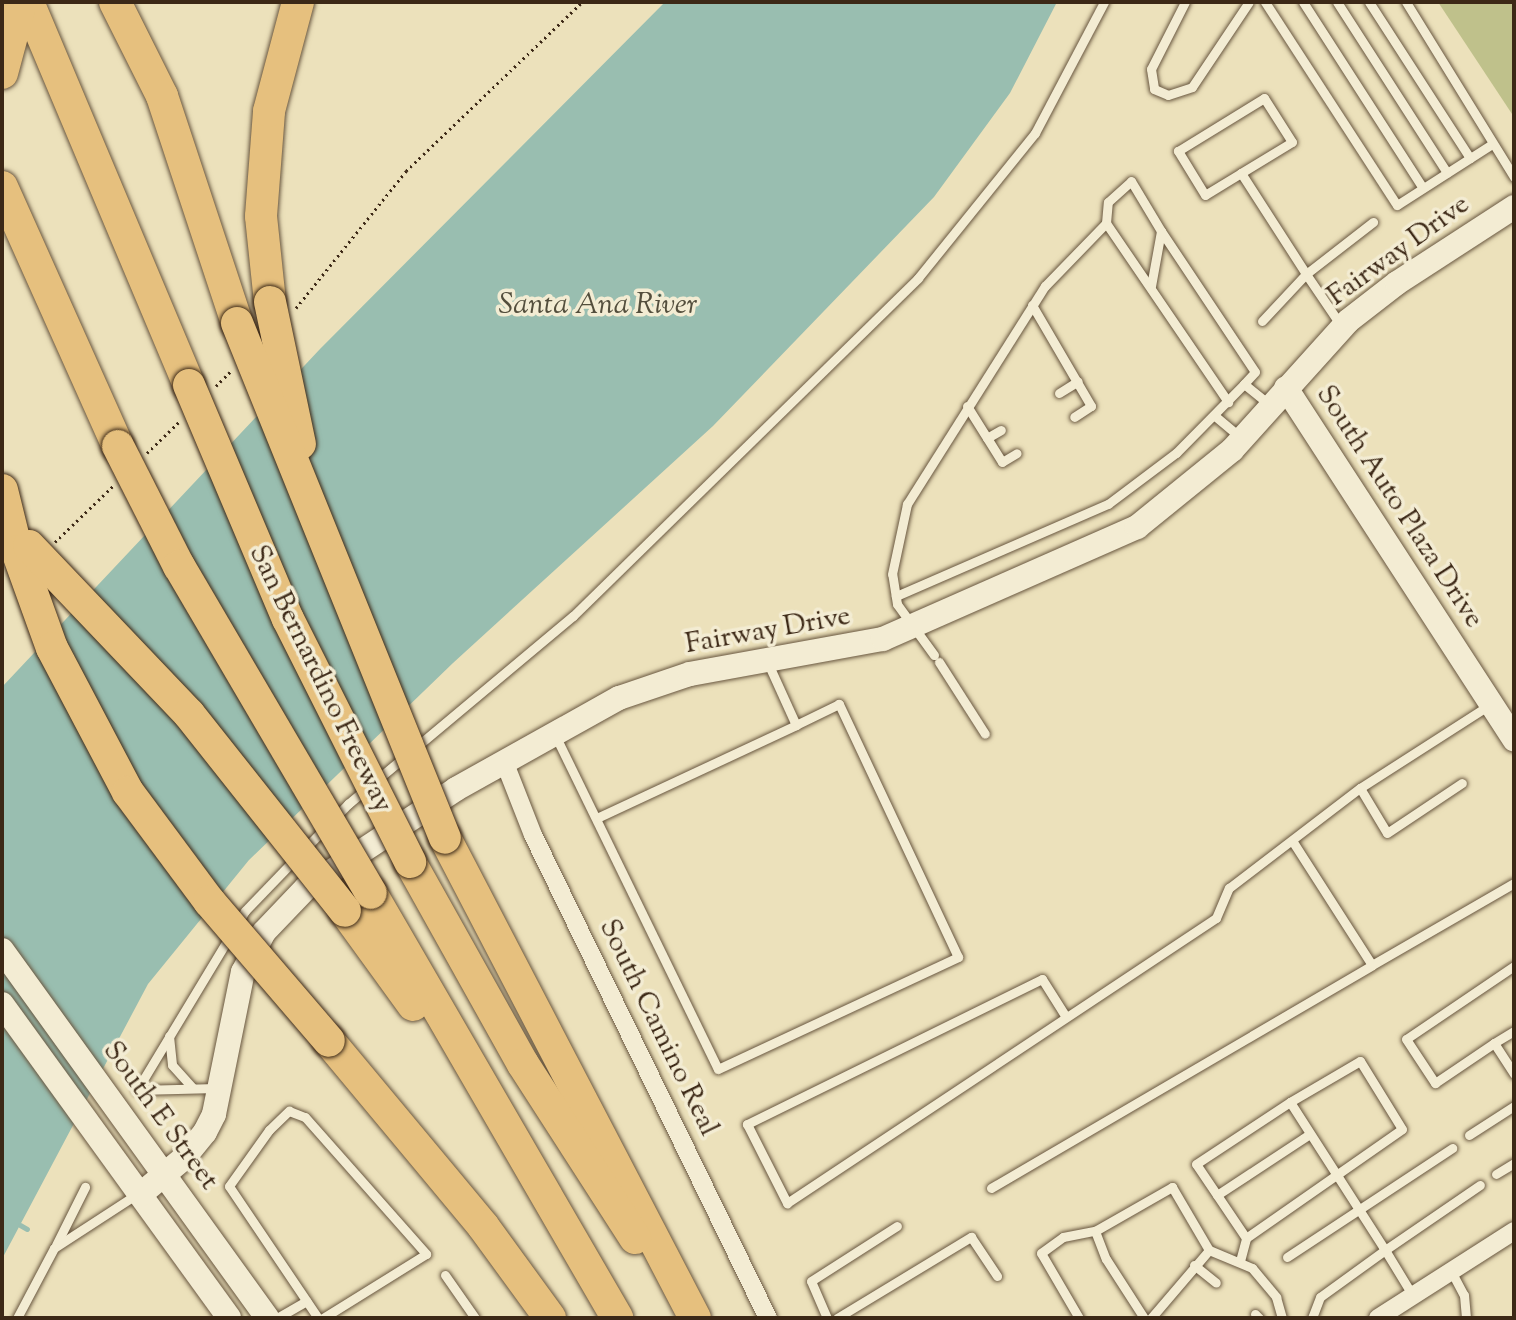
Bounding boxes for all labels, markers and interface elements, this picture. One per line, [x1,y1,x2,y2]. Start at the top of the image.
street label: Fairway Drive [1322,188,1476,314]
water label: Santa Ana River [499,288,697,324]
street label: South Auto Plaza Drive [1308,380,1490,634]
street label: San Bernardino Freeway [241,540,399,818]
street label: Fairway Drive [683,600,853,662]
street label: South Camino Real [591,914,725,1142]
street label: South E Street [95,1035,225,1197]

